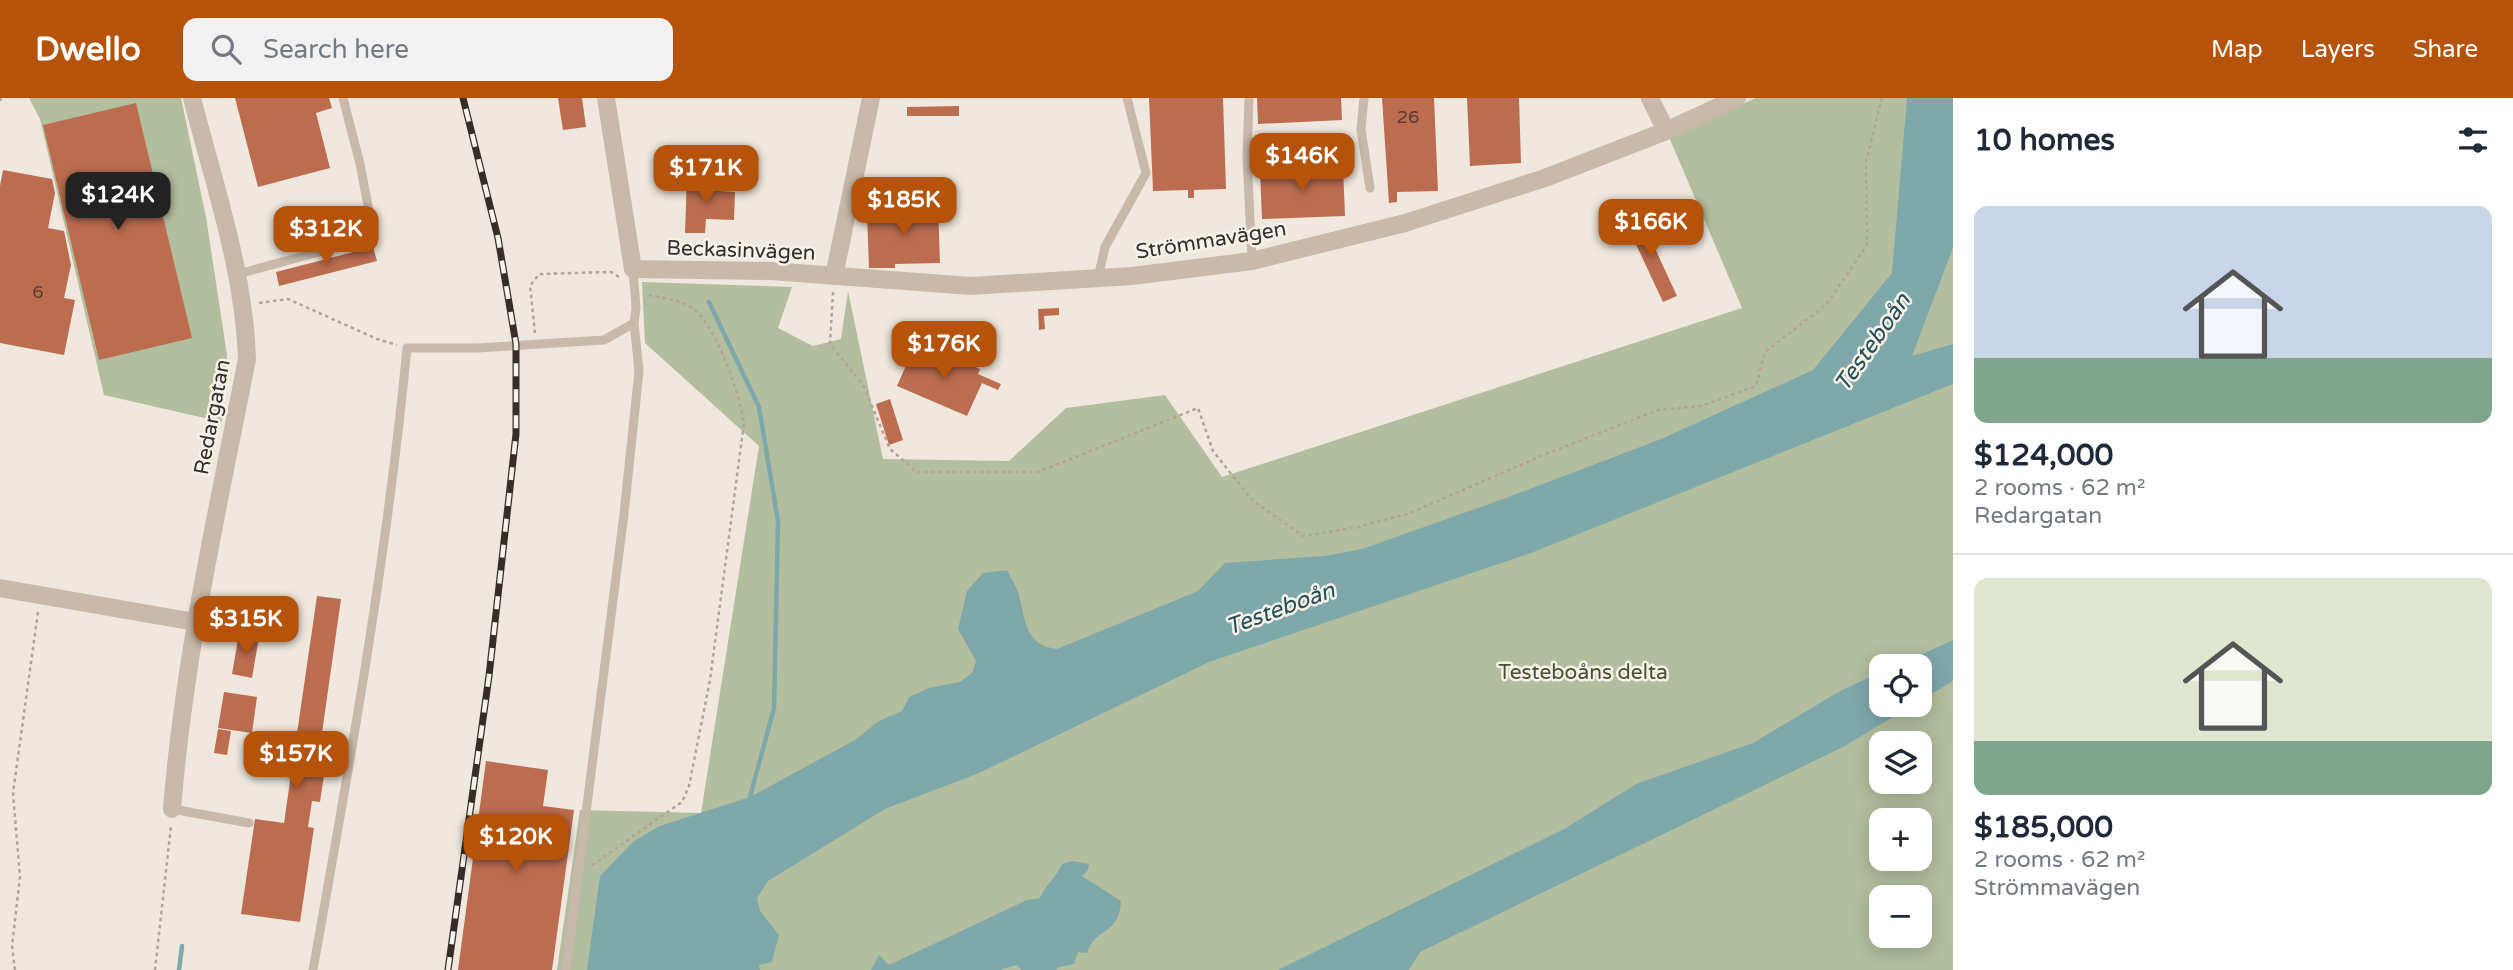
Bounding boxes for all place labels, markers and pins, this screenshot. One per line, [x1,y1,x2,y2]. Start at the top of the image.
pin: $146K [1253,134,1351,193]
pin: $171K [657,146,755,205]
pin: $124K [69,172,167,232]
pin: $185K [855,178,953,237]
pin: $166K [1602,200,1700,259]
pin: $312K [277,206,375,266]
pin: $176K [895,322,993,381]
pin: $315K [197,596,295,656]
pin: $157K [247,732,345,791]
pin: $120K [467,814,565,874]

